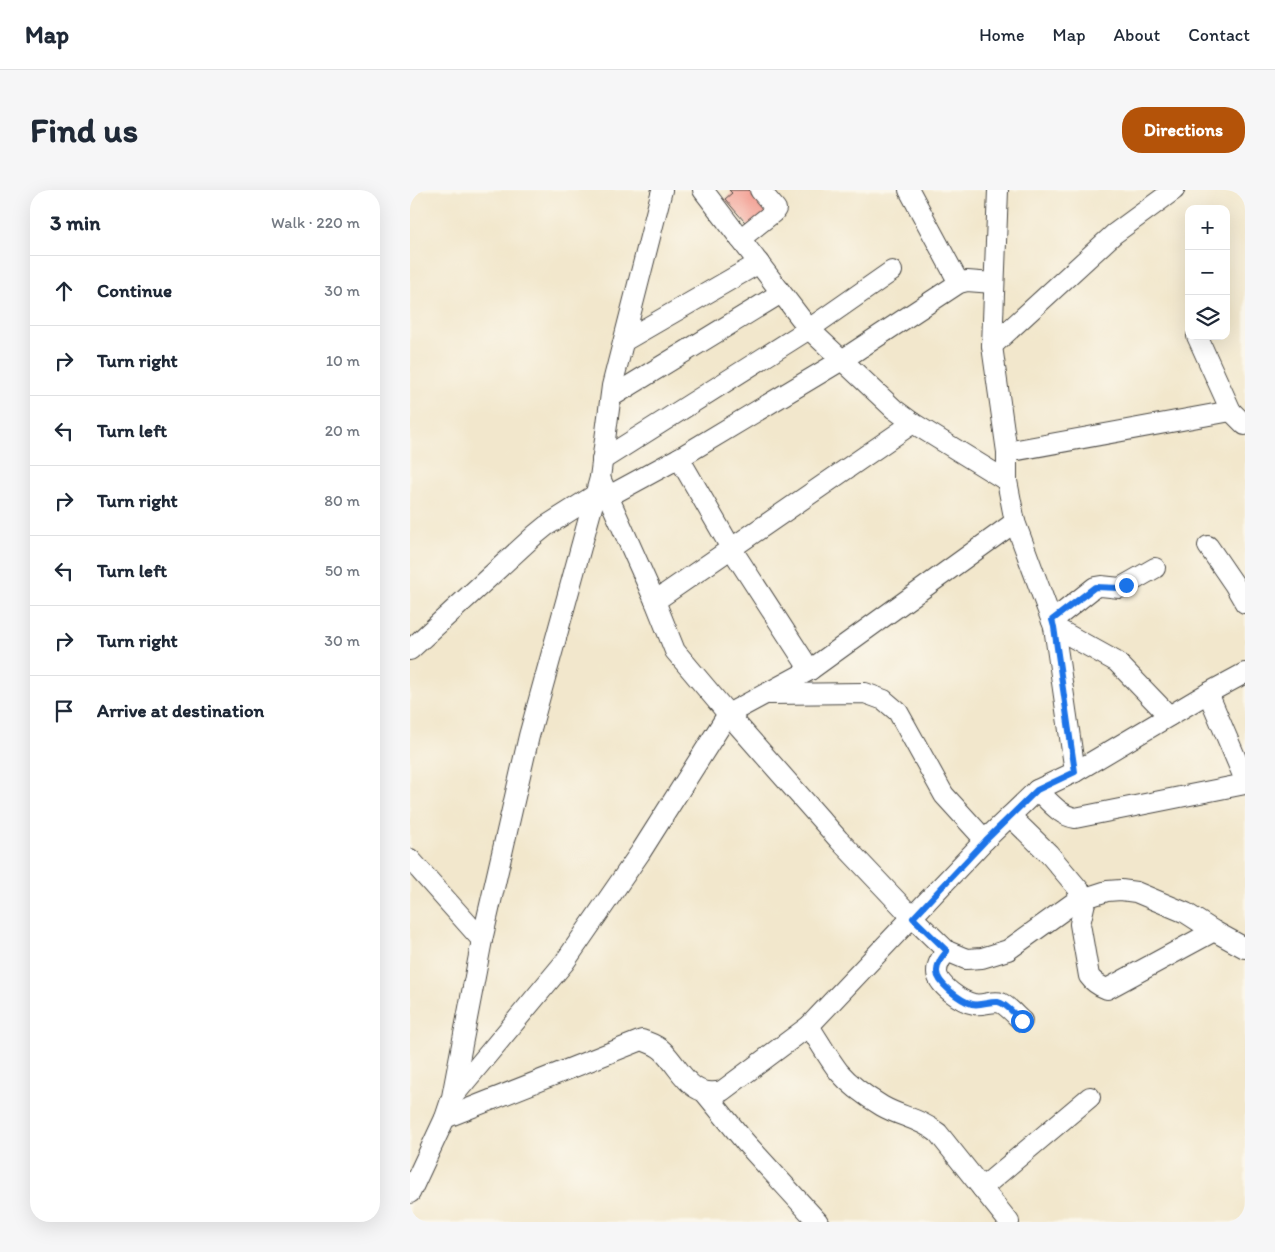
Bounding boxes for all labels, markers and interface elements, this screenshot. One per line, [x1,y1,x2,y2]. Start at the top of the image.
text: Map [25,20,69,49]
text: Home [979,24,1025,46]
text: Map [1053,24,1086,46]
text: About [1114,24,1160,46]
text: Contact [1188,24,1250,46]
button: Directions [1122,107,1245,153]
text: Find us [30,109,138,151]
map controls [1185,205,1230,340]
button: + [1185,205,1230,250]
text: 3 min [50,210,100,235]
text: Walk · 220 m [271,213,360,232]
button: − [1185,250,1230,295]
icon: ahead [50,277,78,305]
text: Continue [97,279,172,302]
text: 30 m [324,281,360,300]
button: layers [1185,295,1230,340]
icon: right [50,347,78,375]
text: Turn right [97,349,178,372]
text: 10 m [326,351,360,370]
icon: left [50,417,78,445]
text: Turn left [97,419,167,442]
text: 20 m [325,421,360,440]
icon: right [50,487,78,515]
text: Turn right [97,489,178,512]
text: 80 m [324,491,360,510]
icon: left [50,557,78,585]
text: Turn left [97,559,167,582]
text: 50 m [325,561,360,580]
route end [1115,574,1138,597]
icon: right [50,627,78,655]
text: Turn right [97,629,178,652]
text: 30 m [324,631,360,650]
icon: arrive [50,697,78,725]
text: Arrive at destination [97,699,264,722]
route start [1011,1010,1034,1033]

